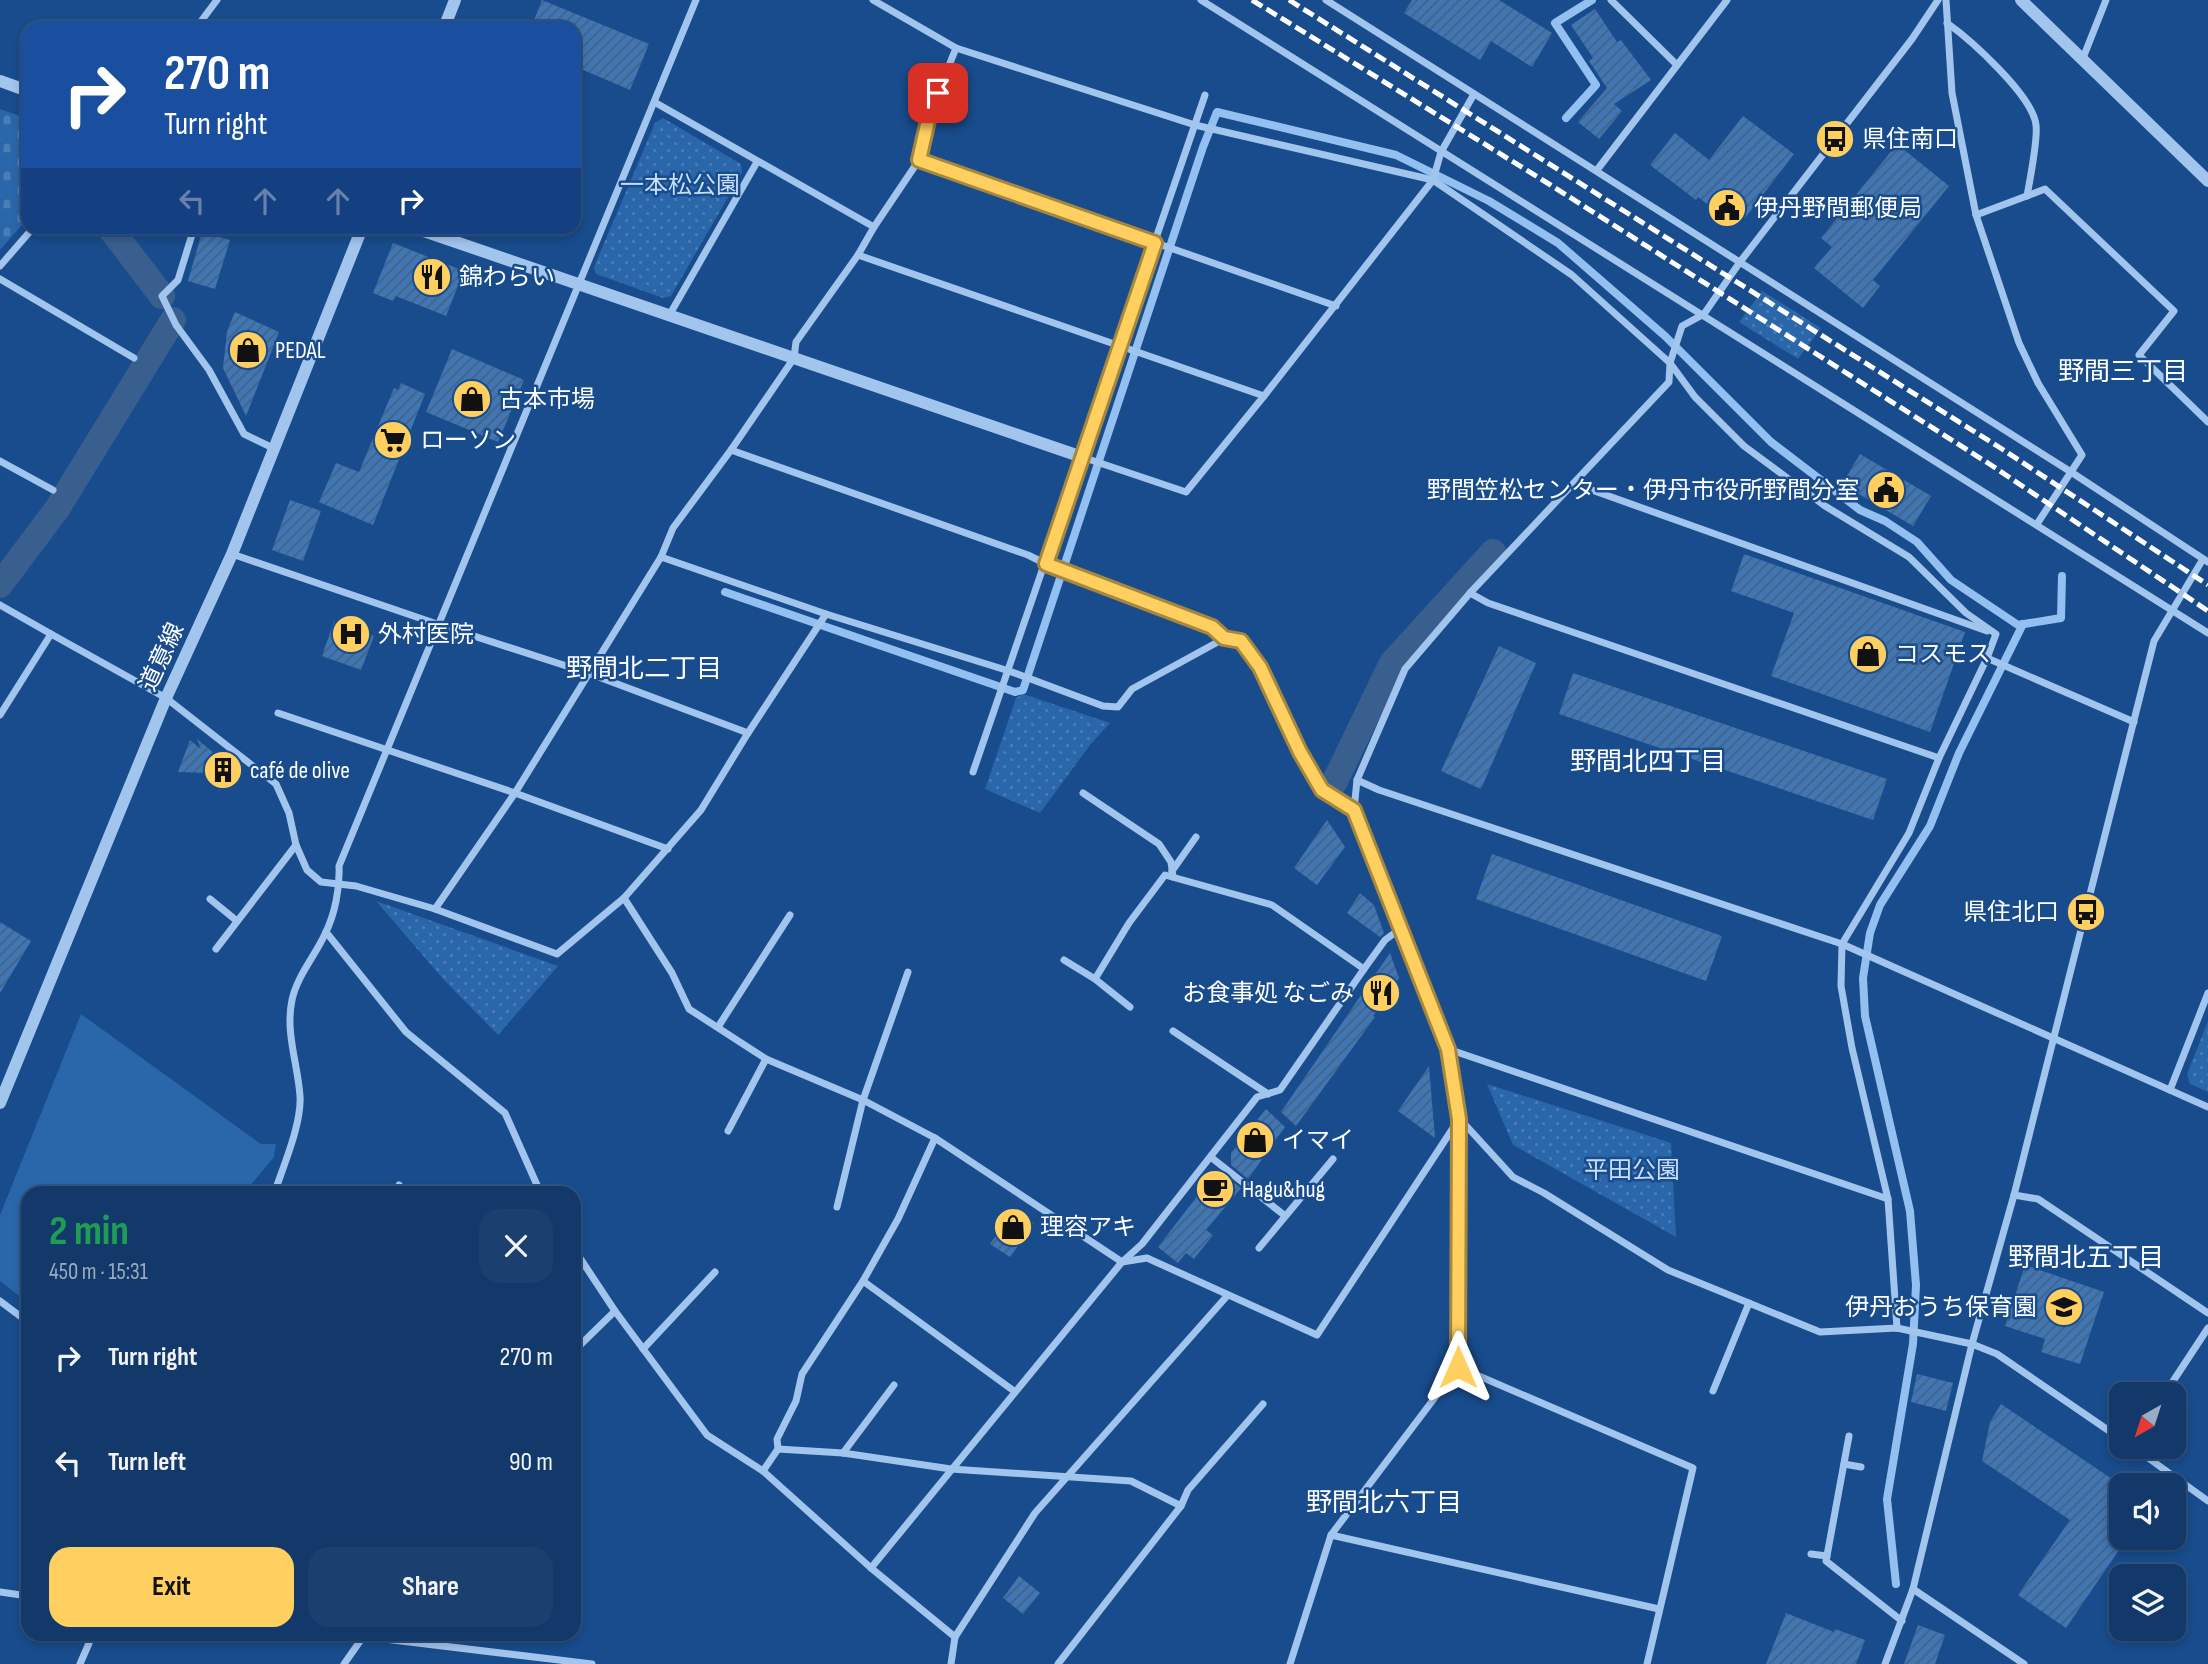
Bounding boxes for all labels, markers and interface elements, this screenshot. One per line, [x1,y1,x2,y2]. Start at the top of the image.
text: 270 m [164,45,270,104]
icon: right [49,49,140,140]
pin [908,63,968,123]
icon: arrive [919,74,957,112]
text: Turn right [164,105,268,144]
bus stop icon: 県住南口 [1814,118,1856,160]
place label: 県住南口 [1862,125,1958,154]
park label: 一本松公園 [620,171,740,200]
icon: left [173,182,211,220]
icon: ahead [246,182,284,220]
icon: ahead [319,182,357,220]
icon: right [392,182,430,220]
public building icon: 伊丹野間郵便局 [1706,187,1748,229]
place label: 伊丹野間郵便局 [1754,194,1922,223]
restaurant icon: 錦わらい [411,256,453,298]
place label: 錦わらい [459,263,555,292]
shop icon: PEDAL [227,329,269,371]
place label: PEDAL [275,336,326,365]
district label: 野間三丁目 [2058,357,2188,388]
shop icon: 古本市場 [451,378,493,420]
place label: 古本市場 [499,385,595,414]
supermarket icon: ローソン [372,419,414,461]
place label: ローソン [420,426,516,455]
public building icon: 野間笠松センター・伊丹市役所野間分室 [1865,469,1907,511]
place label: 野間笠松センター・伊丹市役所野間分室 [1427,476,1859,505]
hospital icon: 外村医院 [330,613,372,655]
street label: 道意線 [134,618,190,696]
place label: 外村医院 [378,620,474,649]
shop icon: コスモス [1847,633,1889,675]
place label: コスモス [1895,640,1991,669]
district label: 野間北二丁目 [566,654,722,685]
district label: 野間北四丁目 [1570,747,1726,778]
building icon: café de olive [202,749,244,791]
place label: café de olive [250,756,350,785]
bus stop icon: 県住北口 [2065,891,2107,933]
place label: 県住北口 [1963,898,2059,927]
restaurant icon: お食事処 なごみ [1360,972,1402,1014]
place label: お食事処 なごみ [1182,979,1354,1008]
shop icon: イマイ [1234,1119,1276,1161]
place label: イマイ [1282,1126,1354,1155]
park label: 平田公園 [1584,1156,1680,1185]
cafe icon: Hagu&hug [1194,1168,1236,1210]
place label: Hagu&hug [1242,1175,1325,1204]
text: 2 min [49,1206,129,1257]
shop icon: 理容アキ [992,1206,1034,1248]
button: close [479,1209,553,1283]
place label: 理容アキ [1040,1213,1136,1242]
district label: 野間北五丁目 [2008,1243,2164,1274]
text: 450 m · 15:31 [49,1258,148,1286]
school or university icon: 伊丹おうち保育園 [2043,1286,2085,1328]
place label: 伊丹おうち保育園 [1845,1293,2037,1322]
position arrow [1421,1330,1495,1404]
icon: right [49,1339,87,1377]
text: Turn right [108,1342,197,1373]
text: 270 m [500,1342,553,1373]
north arrow [2109,1382,2186,1460]
map controls [2109,1382,2186,1641]
icon: left [49,1444,87,1482]
text: Turn left [108,1447,186,1478]
text: 90 m [509,1447,553,1478]
button: sound [2109,1473,2186,1550]
district label: 野間北六丁目 [1306,1488,1462,1519]
button: Exit [49,1547,294,1627]
button: Share [308,1547,553,1627]
button: layers [2109,1564,2186,1641]

